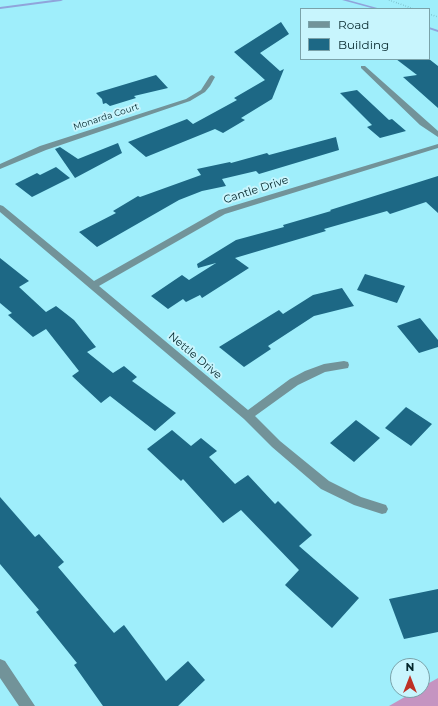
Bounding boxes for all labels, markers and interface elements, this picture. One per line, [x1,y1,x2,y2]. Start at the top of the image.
legend [300,8,430,60]
text: Road [338,17,369,32]
text: Building [338,37,389,52]
street label: Monarda Court [72,101,140,133]
street label: Cantle Drive [222,173,290,207]
street label: Nettle Drive [166,330,224,382]
north arrow [390,658,430,698]
text: N [406,660,414,674]

